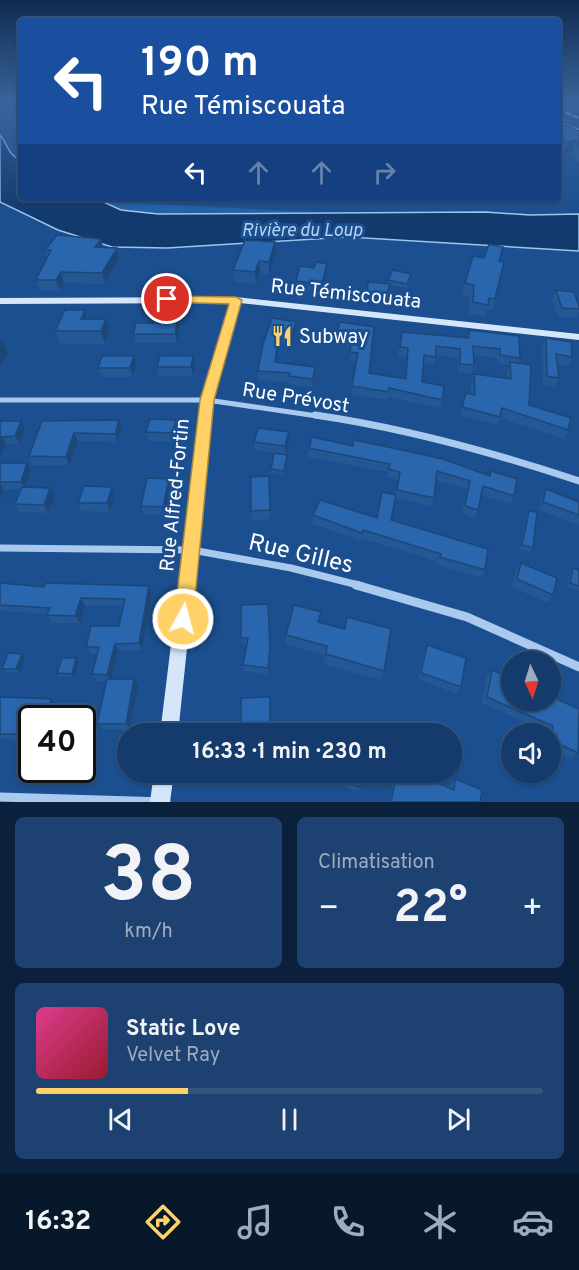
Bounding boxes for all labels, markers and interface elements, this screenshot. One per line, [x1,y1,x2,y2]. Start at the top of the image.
text: 190 m [141,38,259,91]
icon: left [42,42,120,120]
text: Rue Témiscouata [141,90,345,124]
icon: left [179,156,212,189]
icon: ahead [242,156,275,189]
icon: ahead [305,156,338,189]
icon: right [368,156,401,189]
water label: Rivière du Loup [242,220,363,243]
pin [141,273,192,324]
street label: Rue Témiscouata [269,274,422,316]
icon: arrive [150,282,183,315]
restaurant icon: Subway [270,324,294,348]
place label: Subway [299,325,368,351]
street label: Rue Prévost [240,378,351,420]
street label: Rue Alfred-Fortin [155,417,197,573]
street label: Rue Gilles [245,528,356,582]
position arrow [151,587,215,651]
north arrow [501,651,561,711]
map controls [501,651,561,783]
speed limit sign: 40 [18,705,96,783]
button: sound [501,723,561,783]
text: 16:33 · 1 min · 230 m [192,739,387,766]
text: 38 [101,830,196,929]
text: Climatisation [318,850,435,876]
text: 22° [394,881,467,938]
text: − [318,889,339,931]
text: + [522,889,543,931]
text: km/h [124,919,173,945]
text: Static Love [126,1016,240,1043]
text: Velvet Ray [126,1043,220,1069]
icon: previous [104,1103,137,1136]
icon: pause [273,1103,306,1136]
icon: next [442,1103,475,1136]
icon: directions [142,1201,184,1243]
icon: music [234,1201,276,1243]
icon: phone [327,1201,369,1243]
icon: climate [419,1201,461,1243]
icon: car [512,1201,554,1243]
text: 16:32 [25,1205,91,1239]

